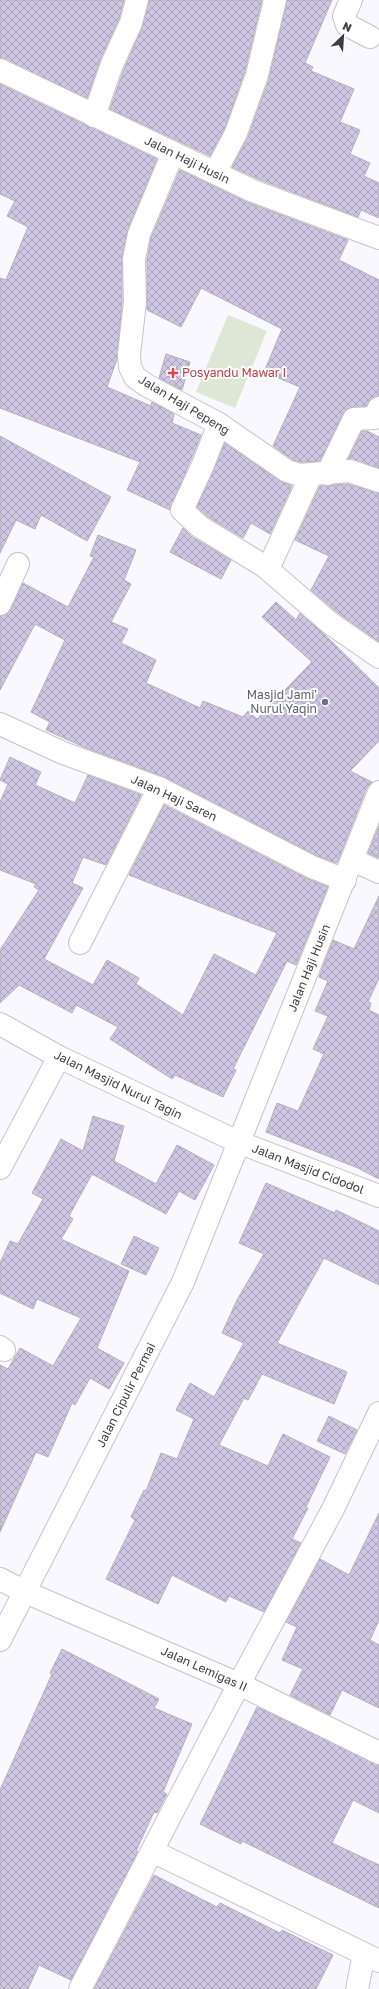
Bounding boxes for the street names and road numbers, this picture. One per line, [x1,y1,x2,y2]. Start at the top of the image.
street label: Jalan Haji Husin [142,132,232,187]
street label: Jalan Haji Pepeng [136,371,233,438]
street label: Jalan Haji Saren [129,771,220,824]
street label: Jalan Haji Husin [284,922,333,1014]
street label: Jalan Masjid Nurul Tagin [52,1047,185,1122]
street label: Jalan Masjid Cidodol [250,1140,367,1197]
street label: Jalan Cipulir Permai [93,1340,158,1450]
street label: Jalan Lemigas II [159,1643,250,1694]

